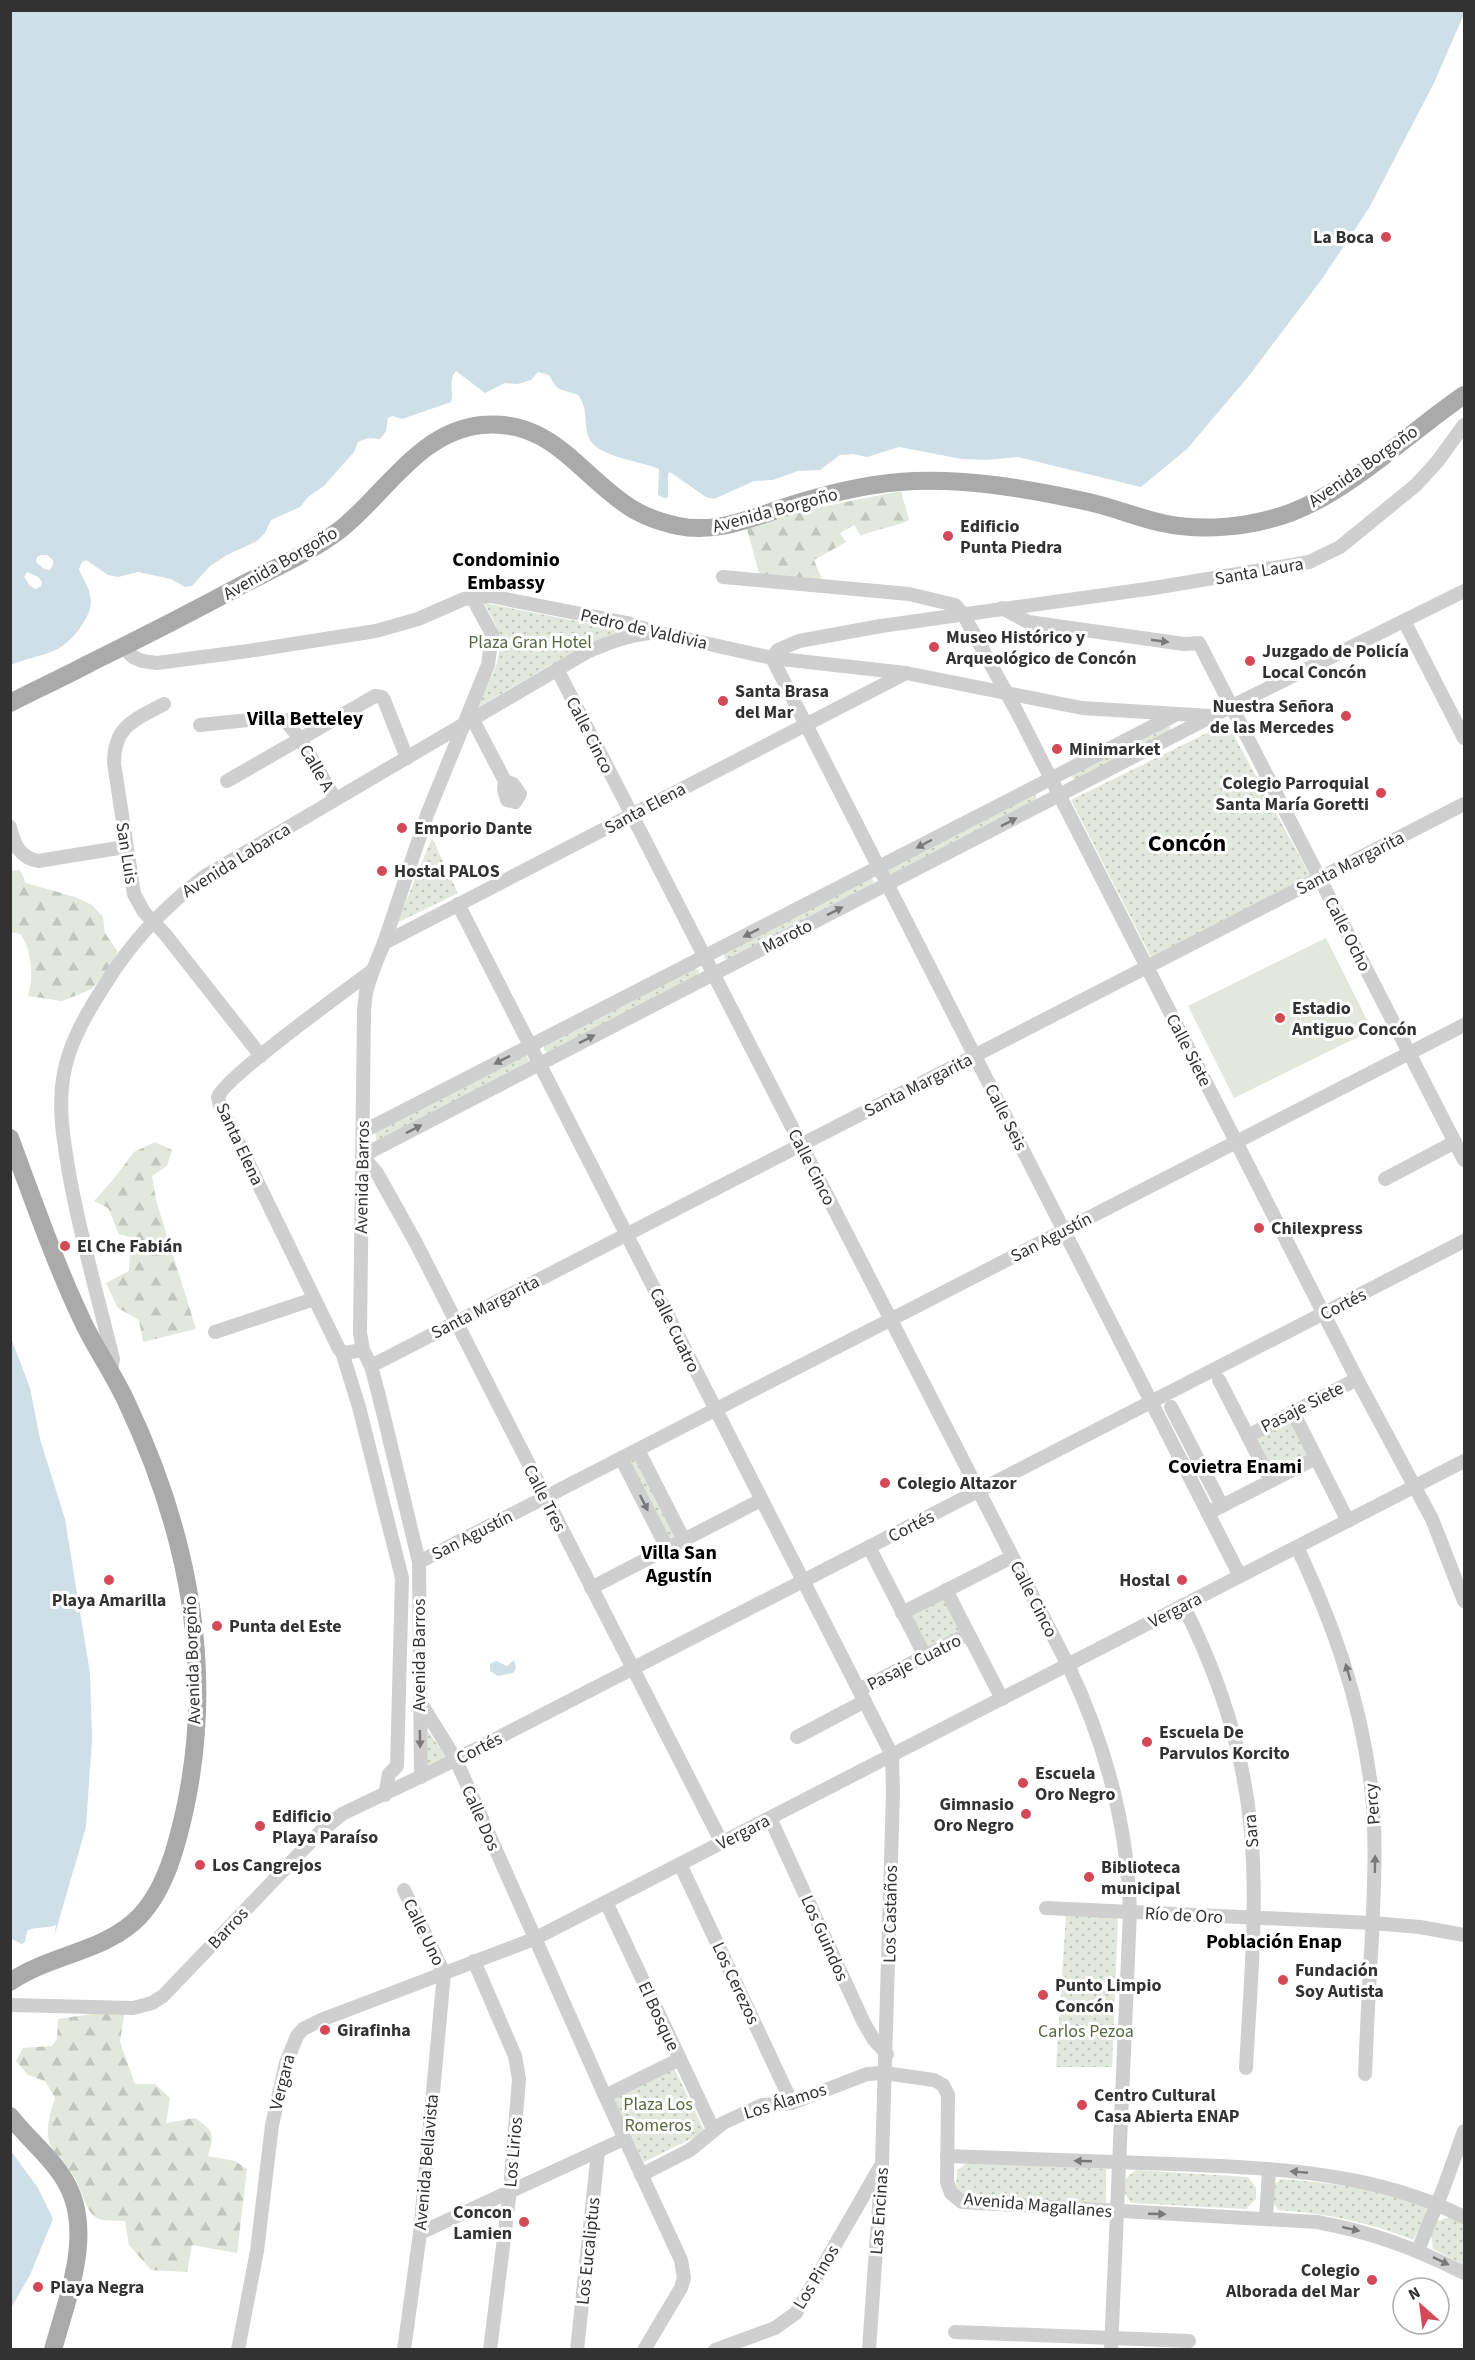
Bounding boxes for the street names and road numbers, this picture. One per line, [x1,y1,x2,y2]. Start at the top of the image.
street label: Avenida Borgoño [1304,419,1423,513]
street label: Avenida Borgoño [710,482,840,539]
street label: Avenida Borgoño [218,520,342,606]
street label: Santa Laura [1213,551,1305,592]
street label: Pedro de Valdivia [578,603,710,656]
street label: Calle Cinco [560,692,620,778]
street label: Calle A [293,740,340,797]
street label: Santa Elena [600,777,690,840]
street label: Avenida Labarca [177,817,295,904]
street label: San Luis [109,820,144,886]
street label: Santa Margarita [1292,825,1409,901]
street label: Calle Ocho [1318,893,1377,976]
street label: Maroto [758,913,817,960]
street label: Calle Siete [1160,1010,1218,1091]
street label: Santa Margarita [860,1047,977,1123]
street label: Calle Seis [978,1080,1033,1155]
street label: Santa Elena [209,1099,270,1190]
street label: Avenida Barros [349,1120,376,1234]
street label: Calle Cinco [782,1124,842,1210]
street label: San Agustín [1006,1206,1096,1269]
street label: Santa Margarita [427,1269,544,1345]
street label: Cortés [1316,1282,1371,1327]
street label: Calle Cuatro [643,1284,706,1377]
street label: Pasaje Siete [1257,1376,1348,1439]
street label: Calle Tres [517,1460,572,1536]
street label: San Agustín [427,1504,517,1567]
street label: Cortés [884,1504,939,1549]
street label: Calle Cinco [1004,1556,1064,1642]
street label: Vergara [1144,1586,1206,1634]
street label: Avenida Borgoño [178,1595,207,1725]
street label: Avenida Barros [407,1598,432,1712]
street label: Pasaje Cuatro [863,1628,966,1697]
street label: Cortés [452,1726,507,1771]
street label: Calle Dos [455,1781,506,1855]
street label: Percy [1358,1782,1387,1826]
street label: Vergara [712,1808,774,1856]
street label: Sara [1238,1813,1265,1849]
street label: Los Castaños [877,1865,904,1963]
street label: Los Guindos [794,1891,855,1985]
street label: Calle Uno [396,1894,451,1970]
street label: Río de Oro [1144,1901,1224,1930]
street label: Barros [202,1902,254,1955]
street label: Los Cerezos [706,1938,766,2029]
street label: El Bosque [632,1977,686,2055]
street label: Vergara [263,2052,301,2113]
street label: Los Álamos [741,2077,829,2126]
street label: Avenida Bellavista [408,2093,445,2231]
street label: Los Lirios [498,2116,529,2188]
street label: Las Encinas [864,2167,895,2255]
street label: Avenida Magallanes [963,2187,1113,2224]
street label: Los Eucaliptus [570,2196,607,2306]
street label: Los Pinos [787,2240,845,2314]

